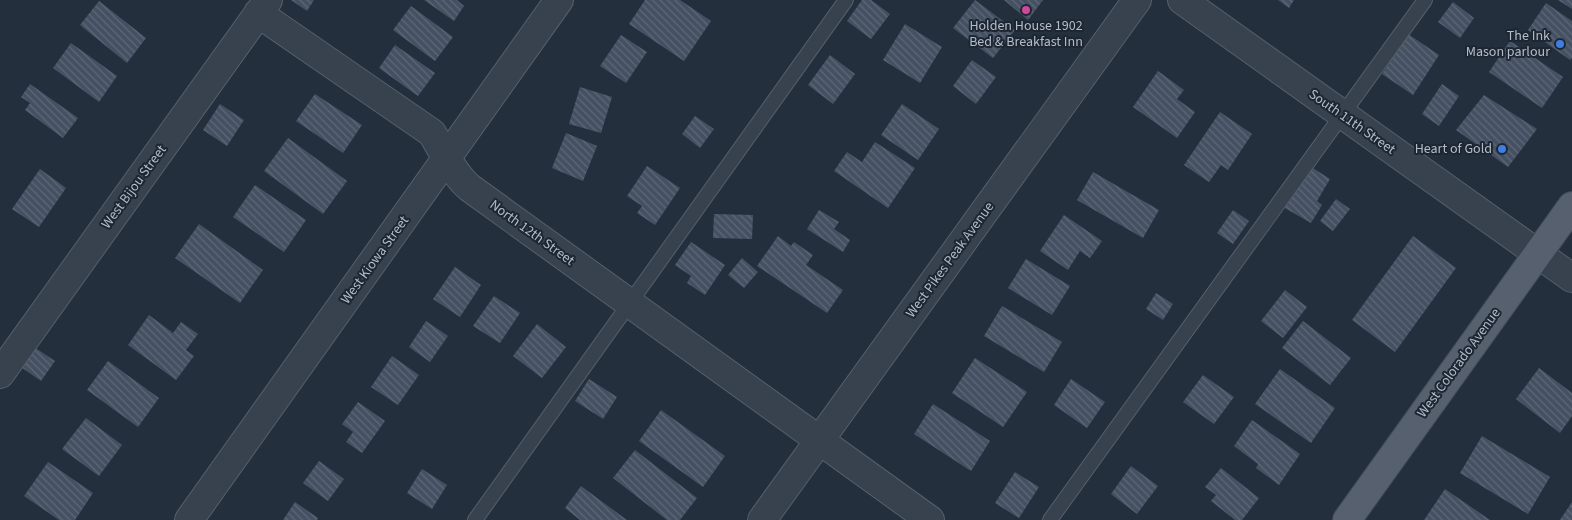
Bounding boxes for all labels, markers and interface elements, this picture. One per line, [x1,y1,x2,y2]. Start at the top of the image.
marker: Holden House 1902 Bed & Breakfast Inn [1020,4,1032,16]
place label: Holden House 1902 Bed & Breakfast Inn [969,16,1083,52]
place label: The Ink Mason parlour [1466,26,1550,62]
marker: The Ink Mason parlour [1554,38,1566,50]
street label: South 11th Street [1305,85,1400,160]
place label: Heart of Gold [1415,139,1492,159]
street label: West Bijou Street [97,141,171,233]
marker: Heart of Gold [1496,143,1508,155]
street label: North 12th Street [485,195,579,271]
street label: West Pikes Peak Avenue [901,198,999,322]
street label: West Kiowa Street [336,211,414,308]
street label: West Colorado Avenue [1412,304,1506,422]

